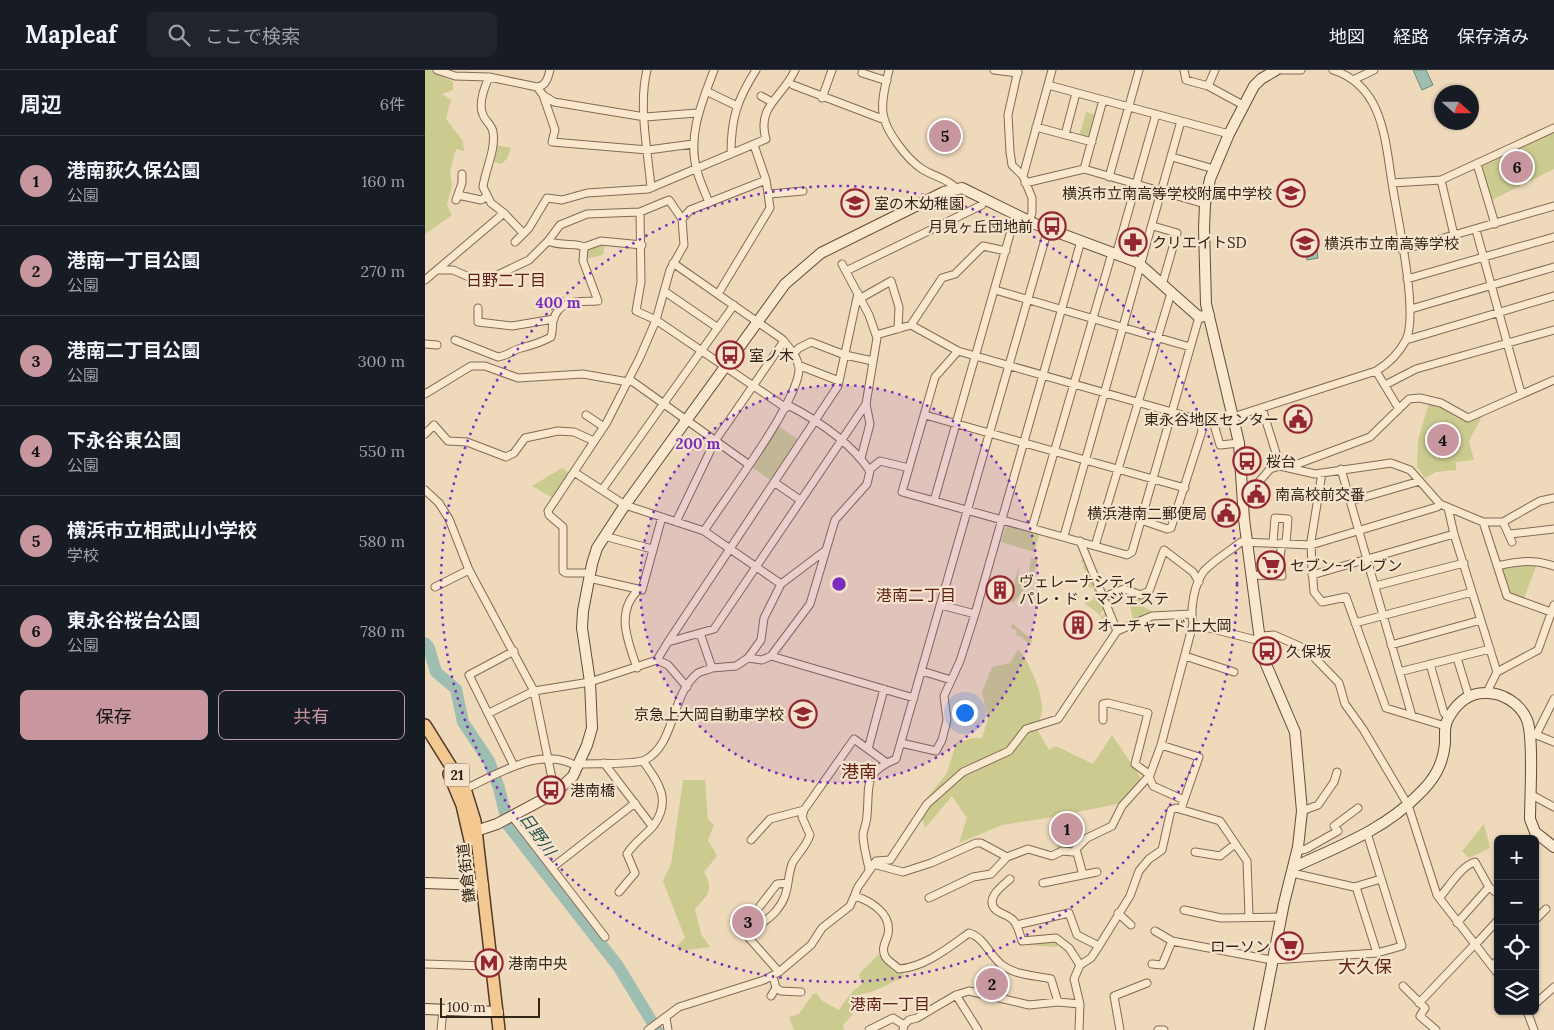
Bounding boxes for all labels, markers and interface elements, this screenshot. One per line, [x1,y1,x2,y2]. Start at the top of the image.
search box [147,12,497,57]
text: Mapleaf [25,19,117,50]
icon: search [165,21,193,49]
text: ここで検索 [205,24,300,48]
text: 地図 [1329,25,1365,48]
text: 経路 [1393,25,1429,48]
text: 保存済み [1457,25,1529,48]
north arrow [1434,85,1479,130]
text: 周辺 [20,91,62,118]
text: 6件 [380,94,405,114]
pin: 5 [929,117,961,155]
pin: 6 [1501,148,1533,186]
text: 港南荻久保公園 [67,158,200,182]
text: 1 [33,171,39,191]
text: 160 m [361,171,405,191]
school or university icon: 横浜市立南高等学校附属中学校 [1276,178,1306,208]
place label: 横浜市立南高等学校附属中学校 [1062,184,1272,203]
text: 公園 [67,185,99,205]
school or university icon: 室の木幼稚園 [840,188,870,218]
place label: 室の木幼稚園 [874,194,964,213]
bus stop icon: 月見ヶ丘団地前 [1037,211,1067,241]
place label: 月見ヶ丘団地前 [928,217,1033,236]
pharmacy icon: クリエイトSD [1118,227,1148,257]
school or university icon: 横浜市立南高等学校 [1290,228,1320,258]
place label: クリエイトSD [1152,233,1247,252]
place label: 横浜市立南高等学校 [1324,234,1459,253]
text: 港南一丁目公園 [67,248,200,272]
text: 2 [32,261,40,281]
text: 270 m [361,261,405,281]
district label: 日野二丁目 [466,270,546,290]
text: 公園 [67,275,99,295]
text: 400 m [535,293,581,312]
text: 港南二丁目公園 [67,338,200,362]
bus stop icon: 室ノ木 [715,340,745,370]
place label: 室ノ木 [749,346,794,365]
text: 3 [32,351,40,371]
text: 300 m [358,351,405,371]
text: 公園 [67,365,99,385]
public building icon: 東永谷地区センター [1283,404,1313,434]
place label: 東永谷地区センター [1144,410,1279,429]
pin: 4 [1427,421,1459,459]
text: 下永谷東公園 [67,428,181,452]
text: 200 m [676,434,721,453]
text: 4 [32,441,40,461]
text: 550 m [359,441,405,461]
bus stop icon: 桜台 [1232,446,1262,476]
place label: 桜台 [1266,452,1296,471]
text: 公園 [67,455,99,475]
public building icon: 南高校前交番 [1241,479,1271,509]
place label: 南高校前交番 [1275,485,1365,504]
public building icon: 横浜港南二郵便局 [1211,498,1241,528]
place label: 横浜港南二郵便局 [1087,504,1207,523]
text: 横浜市立相武山小学校 [67,518,257,542]
text: 5 [32,531,40,551]
text: 580 m [359,531,405,551]
text: 学校 [67,545,99,565]
supermarket icon: セブン-イレブン [1256,550,1286,580]
place label: セブン-イレブン [1290,556,1402,575]
place label: ヴェレーナシティ パレ・ド・マジェステ [1019,572,1169,608]
centre of rings [830,575,848,593]
building icon: ヴェレーナシティ パレ・ド・マジェステ [985,575,1015,605]
district label: 港南二丁目 [876,585,956,605]
text: 東永谷桜台公園 [67,608,200,632]
building icon: オーチャード上大岡 [1063,610,1093,640]
place label: オーチャード上大岡 [1097,616,1232,635]
text: 6 [31,621,41,641]
text: 780 m [360,621,405,641]
text: 公園 [67,635,99,655]
bus stop icon: 久保坂 [1252,636,1282,666]
place label: 久保坂 [1286,642,1331,661]
button: 保存 [20,690,208,740]
button: 共有 [218,690,405,740]
school or university icon: 京急上大岡自動車学校 [788,699,818,729]
your location [952,700,978,726]
place label: 京急上大岡自動車学校 [634,705,784,724]
district label: 港南 [841,760,877,783]
road number: 21 [445,764,469,786]
bus stop icon: 港南橋 [536,775,566,805]
place label: 港南橋 [570,781,615,800]
water label: 日野川 [516,809,561,861]
pin: 1 [1051,810,1083,848]
map controls [1494,835,1539,1015]
button: + [1494,835,1539,880]
street label: 鎌倉街道 [453,842,479,904]
button: − [1494,880,1539,925]
pin: 3 [732,903,764,941]
button: locate [1494,925,1539,970]
supermarket icon: ローソン [1274,931,1304,961]
place label: ローソン [1210,937,1270,956]
metro station icon: 港南中央 [474,948,504,978]
place label: 港南中央 [508,954,568,973]
district label: 大久保 [1338,955,1392,978]
pin: 2 [976,965,1008,1003]
button: layers [1494,970,1539,1015]
district label: 港南一丁目 [850,994,930,1014]
scale bar [440,995,540,1018]
text: 100 m [447,998,486,1016]

